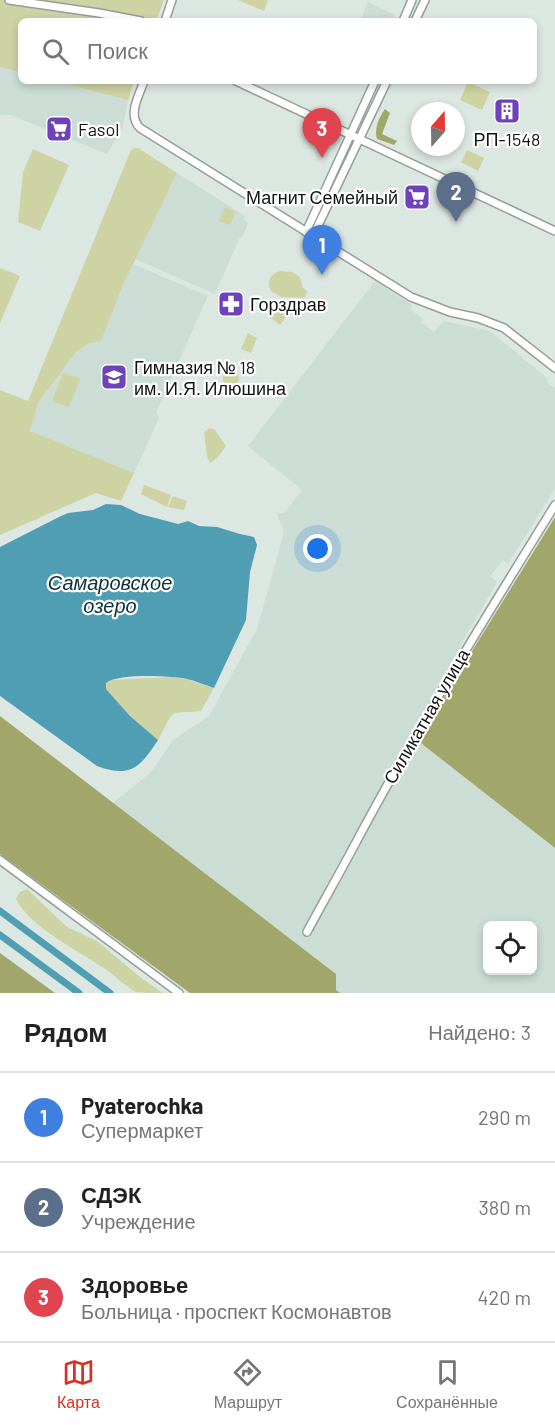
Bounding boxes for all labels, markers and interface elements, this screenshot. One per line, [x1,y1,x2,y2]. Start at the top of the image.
search box [18,18,537,84]
icon: search [39,35,72,68]
text: Поиск [87,37,148,63]
building icon: РП-1548 [492,96,522,126]
north arrow [411,102,465,156]
pin: 3 [302,108,342,158]
supermarket icon: Fasol [44,114,74,144]
place label: Fasol [78,118,119,140]
place label: РП-1548 [474,128,540,150]
pin: 2 [436,172,476,222]
supermarket icon: Магнит Семейный [402,182,432,212]
place label: Магнит Семейный [246,186,398,208]
pin: 1 [302,226,342,275]
pharmacy icon: Горздрав [216,289,246,319]
place label: Горздрав [250,293,326,315]
place label: Гимназия № 18 им. И.Я. Илюшина [134,356,287,399]
school or university icon: Гимназия № 18 им. И.Я. Илюшина [99,362,129,392]
your location [303,534,332,563]
water label: Самаровское озеро [48,570,172,617]
street label: Силикатная улица [378,644,474,788]
map controls [483,921,537,975]
button: locate [483,921,537,975]
text: Рядом [24,1016,107,1047]
text: Найдено: 3 [428,1020,531,1044]
text: Pyaterochka [81,1092,203,1118]
text: 1 [40,1105,47,1129]
text: 290 m [478,1105,531,1129]
text: Супермаркет [81,1118,203,1142]
text: СДЭК [81,1181,141,1207]
text: 2 [38,1195,49,1219]
text: 380 m [478,1195,531,1219]
text: Учреждение [81,1209,196,1233]
text: Здоровье [81,1271,188,1297]
text: 3 [38,1285,49,1309]
text: 420 m [477,1285,531,1309]
text: Больница · проспект Космонавтов [81,1299,392,1323]
tab: Карта [57,1356,100,1412]
tab: Маршрут [214,1356,282,1412]
tab: Сохранённые [396,1356,498,1412]

